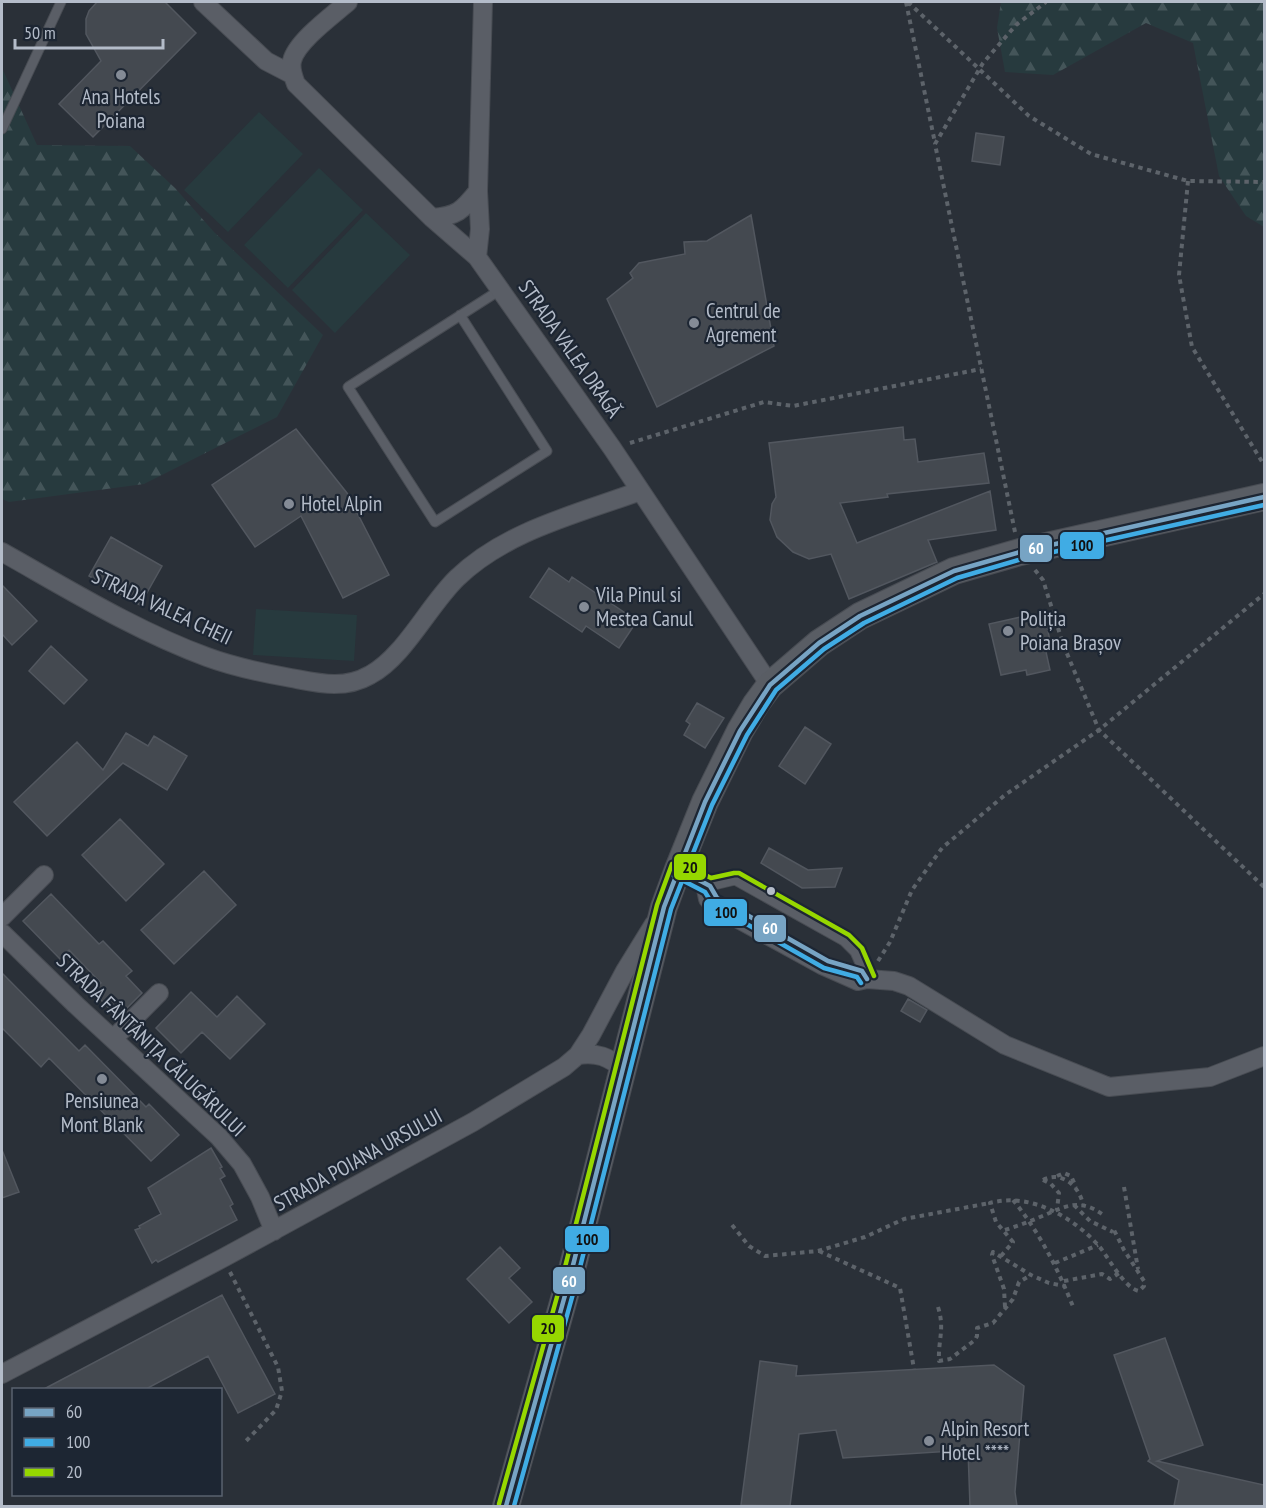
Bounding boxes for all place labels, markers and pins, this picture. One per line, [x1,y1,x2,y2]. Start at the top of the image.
marker: Ana Hotels Poiana [114,68,128,82]
place label: Ana Hotels Poiana [82,83,160,134]
place label: Centrul de Agrement [706,297,781,348]
marker: Centrul de Agrement [687,316,701,330]
place label: Hotel Alpin [301,490,382,517]
marker: Hotel Alpin [282,497,296,511]
place label: Vila Pinul si Mestea Canul [595,581,693,632]
marker: Vila Pinul si Mestea Canul [577,600,591,614]
place label: Poliția Poiana Brașov [1020,605,1122,656]
marker: Poliția Poiana Brașov [1001,624,1015,638]
unlabelled marker [765,885,777,897]
marker: Pensiunea Mont Blank [95,1072,109,1086]
place label: Pensiunea Mont Blank [61,1087,143,1138]
place label: Alpin Resort Hotel **** [941,1415,1030,1466]
marker: Alpin Resort Hotel **** [922,1434,936,1448]

